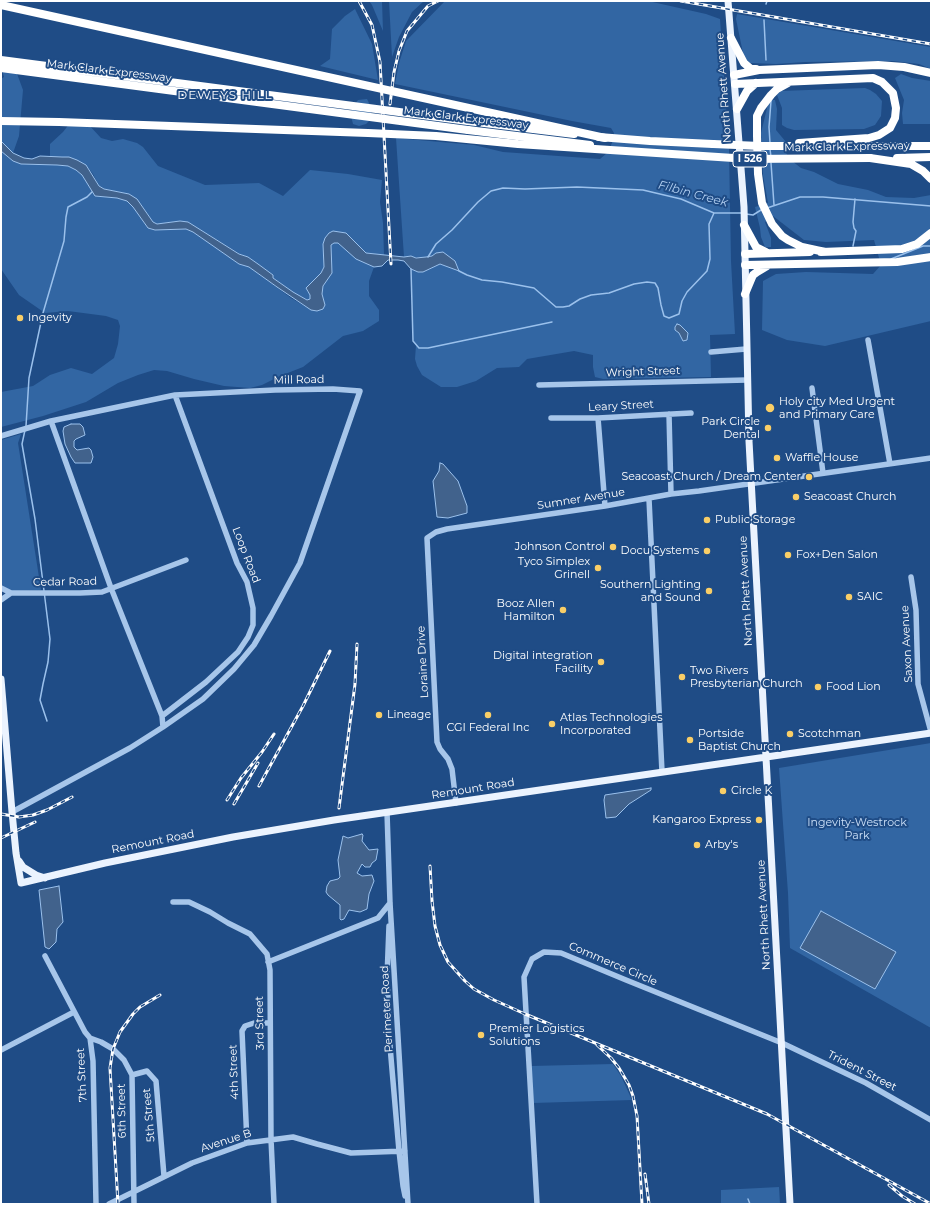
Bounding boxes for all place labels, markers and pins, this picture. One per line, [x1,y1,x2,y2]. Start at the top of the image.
place label: Ingevity [28,311,72,325]
marker: Ingevity [15,313,25,323]
place label: Holy city Med Urgent and Primary Care [779,395,895,421]
marker: Holy city Med Urgent and Primary Care [764,402,776,414]
place label: Park Circle Dental [701,415,760,441]
marker: Park Circle Dental [763,423,773,433]
place label: Waffle House [785,451,858,465]
marker: Waffle House [772,453,782,463]
place label: Seacoast Church / Dream Center [621,470,801,484]
marker: Seacoast Church / Dream Center [804,472,814,482]
place label: Seacoast Church [804,490,896,504]
marker: Seacoast Church [791,492,801,502]
place label: Public Storage [715,513,795,527]
marker: Public Storage [702,515,712,525]
place label: Johnson Control [515,540,605,554]
marker: Johnson Control [608,542,618,552]
place label: Docu Systems [621,544,699,558]
marker: Docu Systems [702,546,712,556]
place label: Fox+Den Salon [796,548,878,562]
marker: Fox+Den Salon [783,550,793,560]
place label: Tyco Simplex Grinell [518,555,590,581]
marker: Tyco Simplex Grinell [593,563,603,573]
place label: Southern Lighting and Sound [600,578,701,604]
marker: Southern Lighting and Sound [704,586,714,596]
place label: SAIC [857,590,883,604]
marker: SAIC [844,592,854,602]
place label: Booz Allen Hamilton [497,597,555,623]
marker: Booz Allen Hamilton [558,605,568,615]
place label: Digital integration Facility [493,649,593,675]
marker: Digital integration Facility [596,657,606,667]
place label: Two Rivers Presbyterian Church [690,664,803,690]
marker: Two Rivers Presbyterian Church [677,672,687,682]
place label: Food Lion [826,680,881,694]
marker: Food Lion [813,682,823,692]
place label: Lineage [387,708,431,722]
marker: Lineage [374,710,384,720]
marker: CGI Federal Inc [483,710,493,720]
place label: Atlas Technologies Incorporated [560,711,663,737]
marker: Atlas Technologies Incorporated [547,719,557,729]
place label: CGI Federal Inc [447,721,529,735]
place label: Portside Baptist Church [698,727,781,753]
place label: Scotchman [798,727,861,741]
marker: Scotchman [785,729,795,739]
marker: Portside Baptist Church [685,735,695,745]
place label: Circle K [731,784,772,798]
marker: Circle K [718,786,728,796]
place label: Kangaroo Express [652,813,751,827]
marker: Kangaroo Express [754,815,764,825]
place label: Arby's [705,838,738,852]
marker: Arby's [692,840,702,850]
place label: Premier Logistics Solutions [489,1022,584,1048]
marker: Premier Logistics Solutions [476,1030,486,1040]

